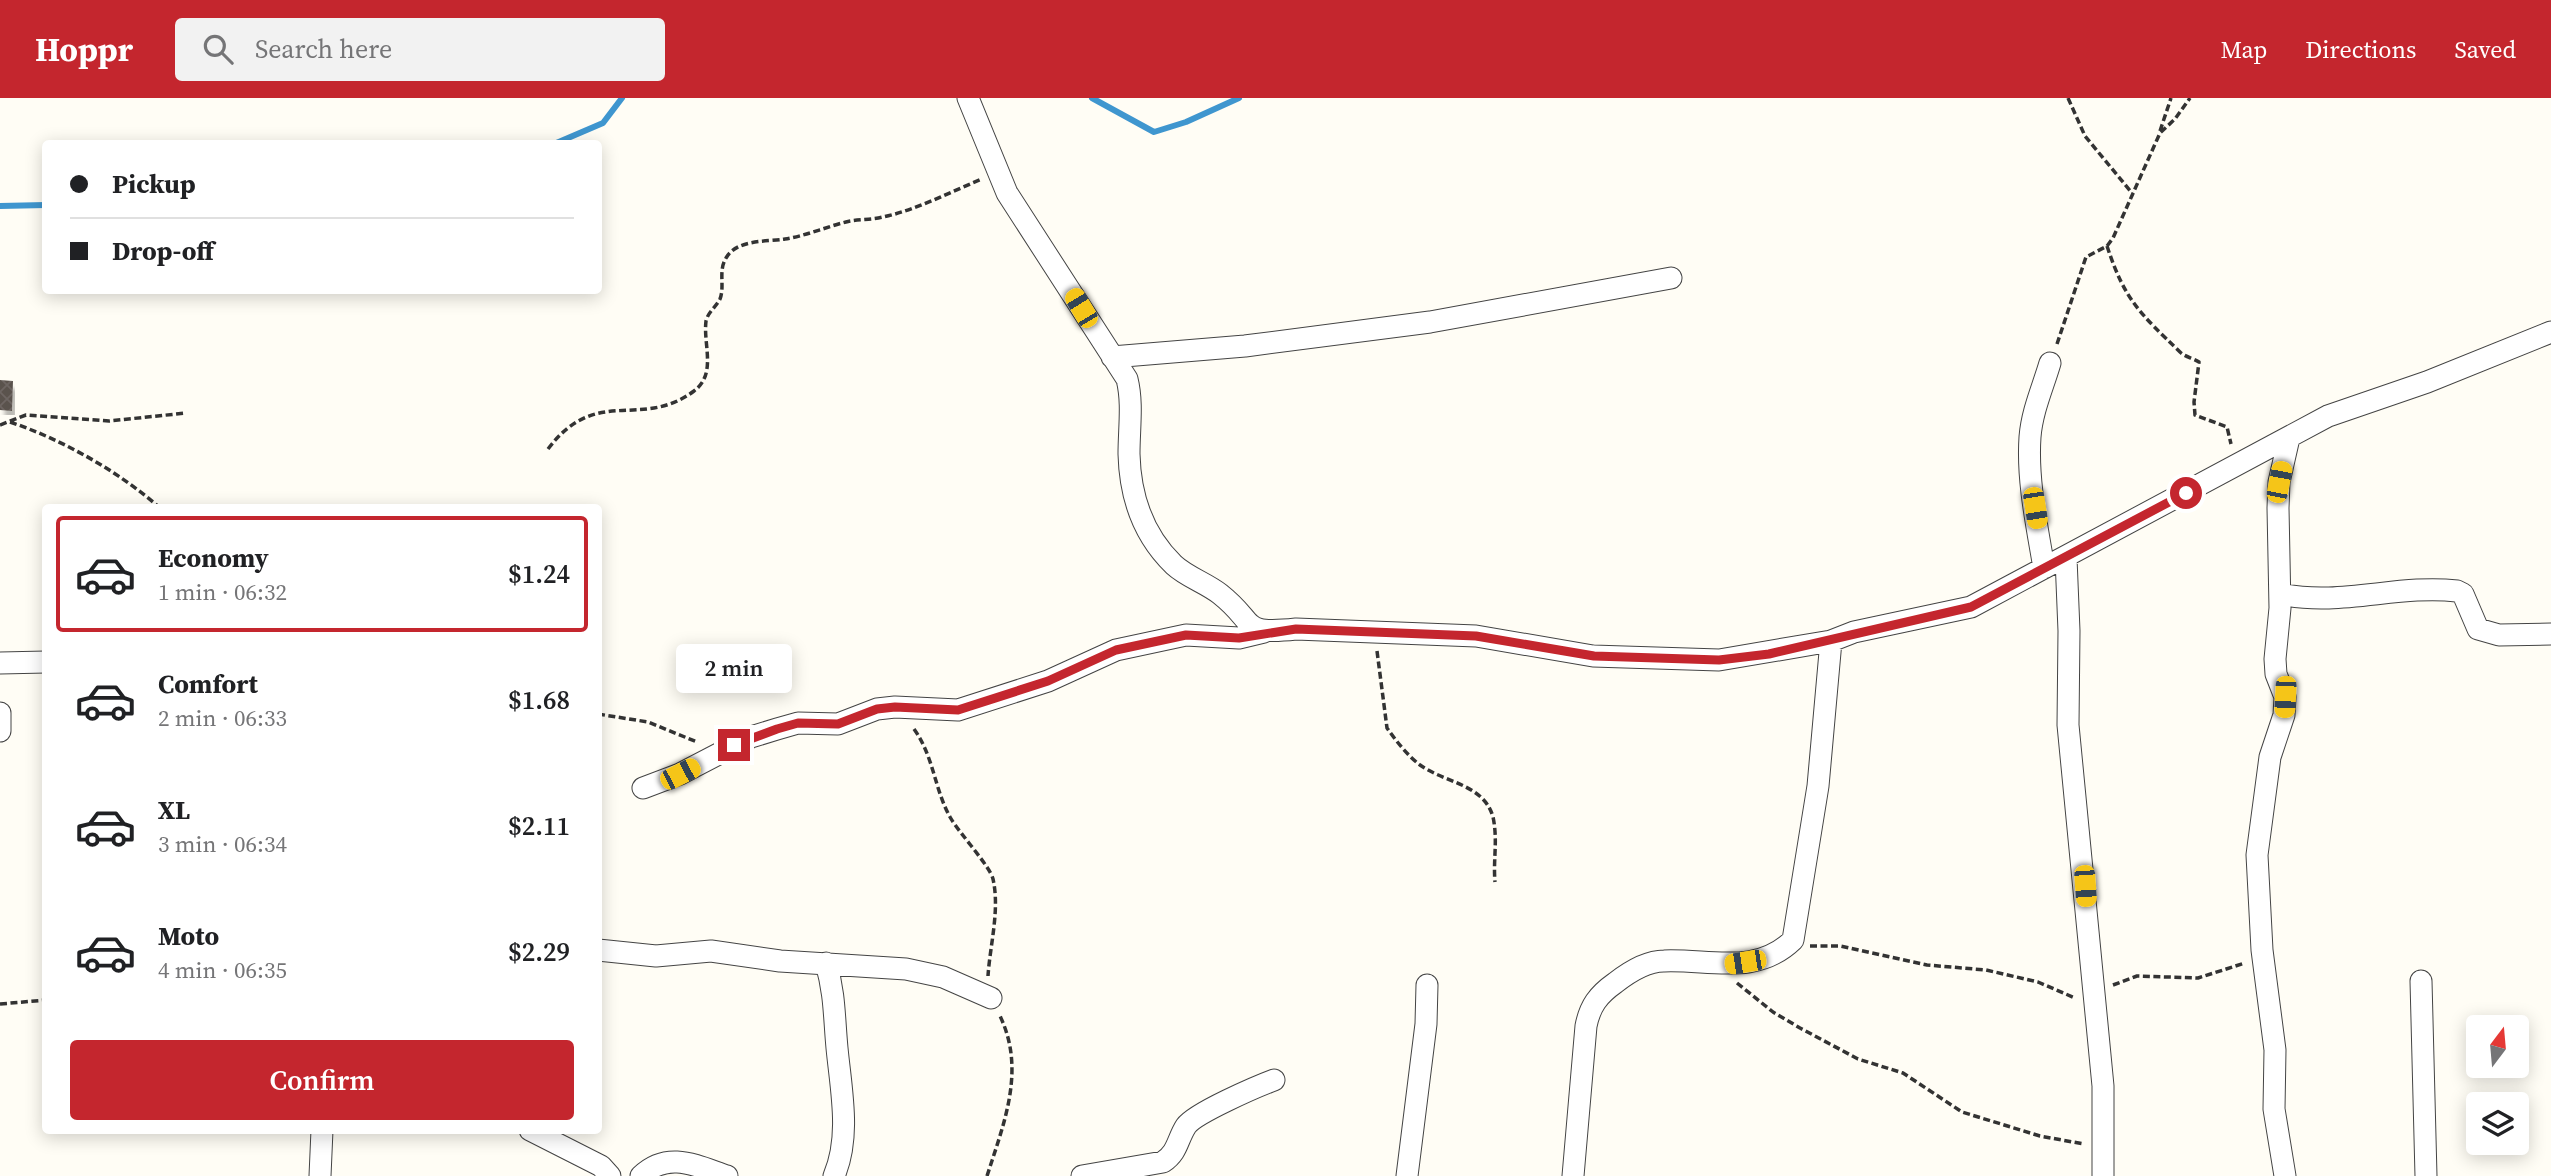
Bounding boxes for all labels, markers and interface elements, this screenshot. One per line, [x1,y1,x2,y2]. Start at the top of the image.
search box [175,18,665,81]
text: Hoppr [35,27,133,72]
icon: search [199,30,237,68]
text: Search here [255,31,392,67]
text: Map [2220,33,2267,66]
text: Directions [2305,33,2416,66]
text: Saved [2454,33,2516,66]
text: Pickup [112,166,196,202]
text: Drop-off [112,233,214,269]
car [1062,285,1101,331]
car [2265,459,2294,505]
route start [2170,477,2202,509]
car [2022,486,2049,530]
text: Economy [158,540,269,576]
icon: car [74,543,137,606]
text: $1.24 [508,556,570,592]
text: 1 min · 06:32 [158,576,287,608]
callout: 2 min [676,644,792,692]
text: 2 min [704,652,764,684]
text: Comfort [158,666,258,702]
icon: car [74,669,137,732]
car [2274,675,2297,719]
text: $1.68 [508,682,570,718]
text: 2 min · 06:33 [158,702,287,734]
route end [718,729,750,761]
car [657,755,704,793]
text: XL [158,792,190,828]
icon: car [74,795,137,858]
text: $2.11 [508,808,570,844]
text: 3 min · 06:34 [158,828,287,860]
car [2074,864,2097,908]
text: Moto [158,918,219,954]
icon: car [74,921,137,984]
text: $2.29 [508,934,570,970]
car [1723,948,1768,976]
text: 4 min · 06:35 [158,954,287,986]
north arrow [2466,1015,2529,1078]
map controls [2466,1015,2529,1155]
button: Confirm [70,1040,574,1120]
button: layers [2466,1092,2529,1155]

